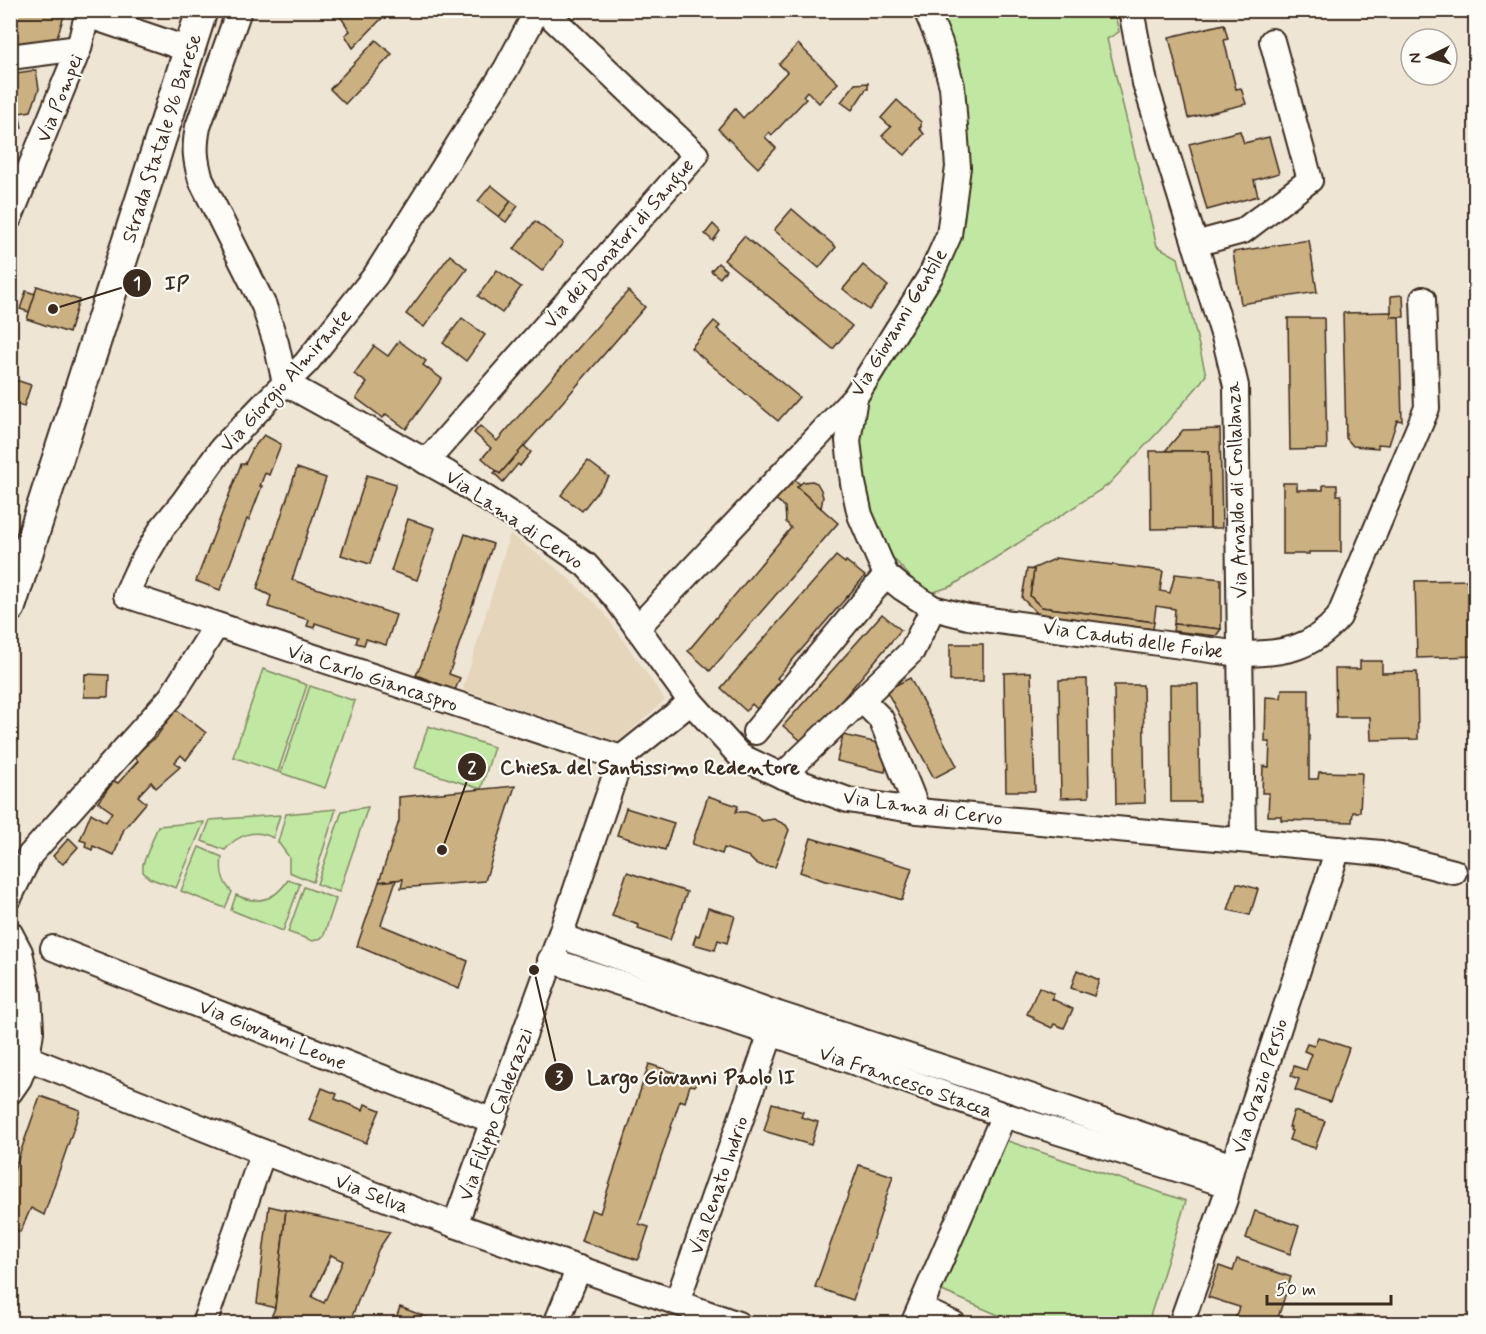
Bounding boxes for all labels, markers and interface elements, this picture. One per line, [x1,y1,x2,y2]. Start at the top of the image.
north arrow [1399,27,1459,87]
street label: Strada Statale 96 Barese [116,30,209,246]
street label: Via Pompei [30,50,90,147]
text: N [1405,52,1426,64]
street label: Via dei Donatori di Sangue [538,153,702,336]
street label: Via Giovanni Gentile [844,243,954,402]
callout: IP [122,263,201,302]
text: IP [165,270,190,298]
text: 1 [133,272,141,296]
street label: Via Giorgio Almirante [214,303,359,460]
street label: Via Arnaldo di Crollalanza [1220,380,1255,599]
street label: Via Lama di Cervo [440,464,588,576]
street label: Via Caduti delle Foibe [1041,615,1224,666]
street label: Via Carlo Giancaspro [284,638,461,719]
callout: Chiesa del Santissimo Redentore [457,747,812,786]
text: Chiesa del Santissimo Redentore [500,754,800,782]
text: 2 [468,756,477,780]
street label: Via Lama di Cervo [841,784,1004,833]
street label: Via Giovanni Leone [195,994,350,1077]
street label: Via Orazio Persio [1226,1015,1295,1158]
street label: Via Filippo Calderazzi [453,1024,540,1205]
street label: Via Francesco Stacca [815,1040,996,1125]
callout: Largo Giovanni Paolo II [544,1057,807,1096]
text: Largo Giovanni Paolo II [587,1064,795,1094]
text: 3 [555,1066,564,1090]
street label: Via Renato Indrio [683,1113,756,1258]
street label: Via Selva [331,1168,412,1221]
scale bar [1267,1268,1392,1306]
text: 50 m [1276,1278,1316,1302]

